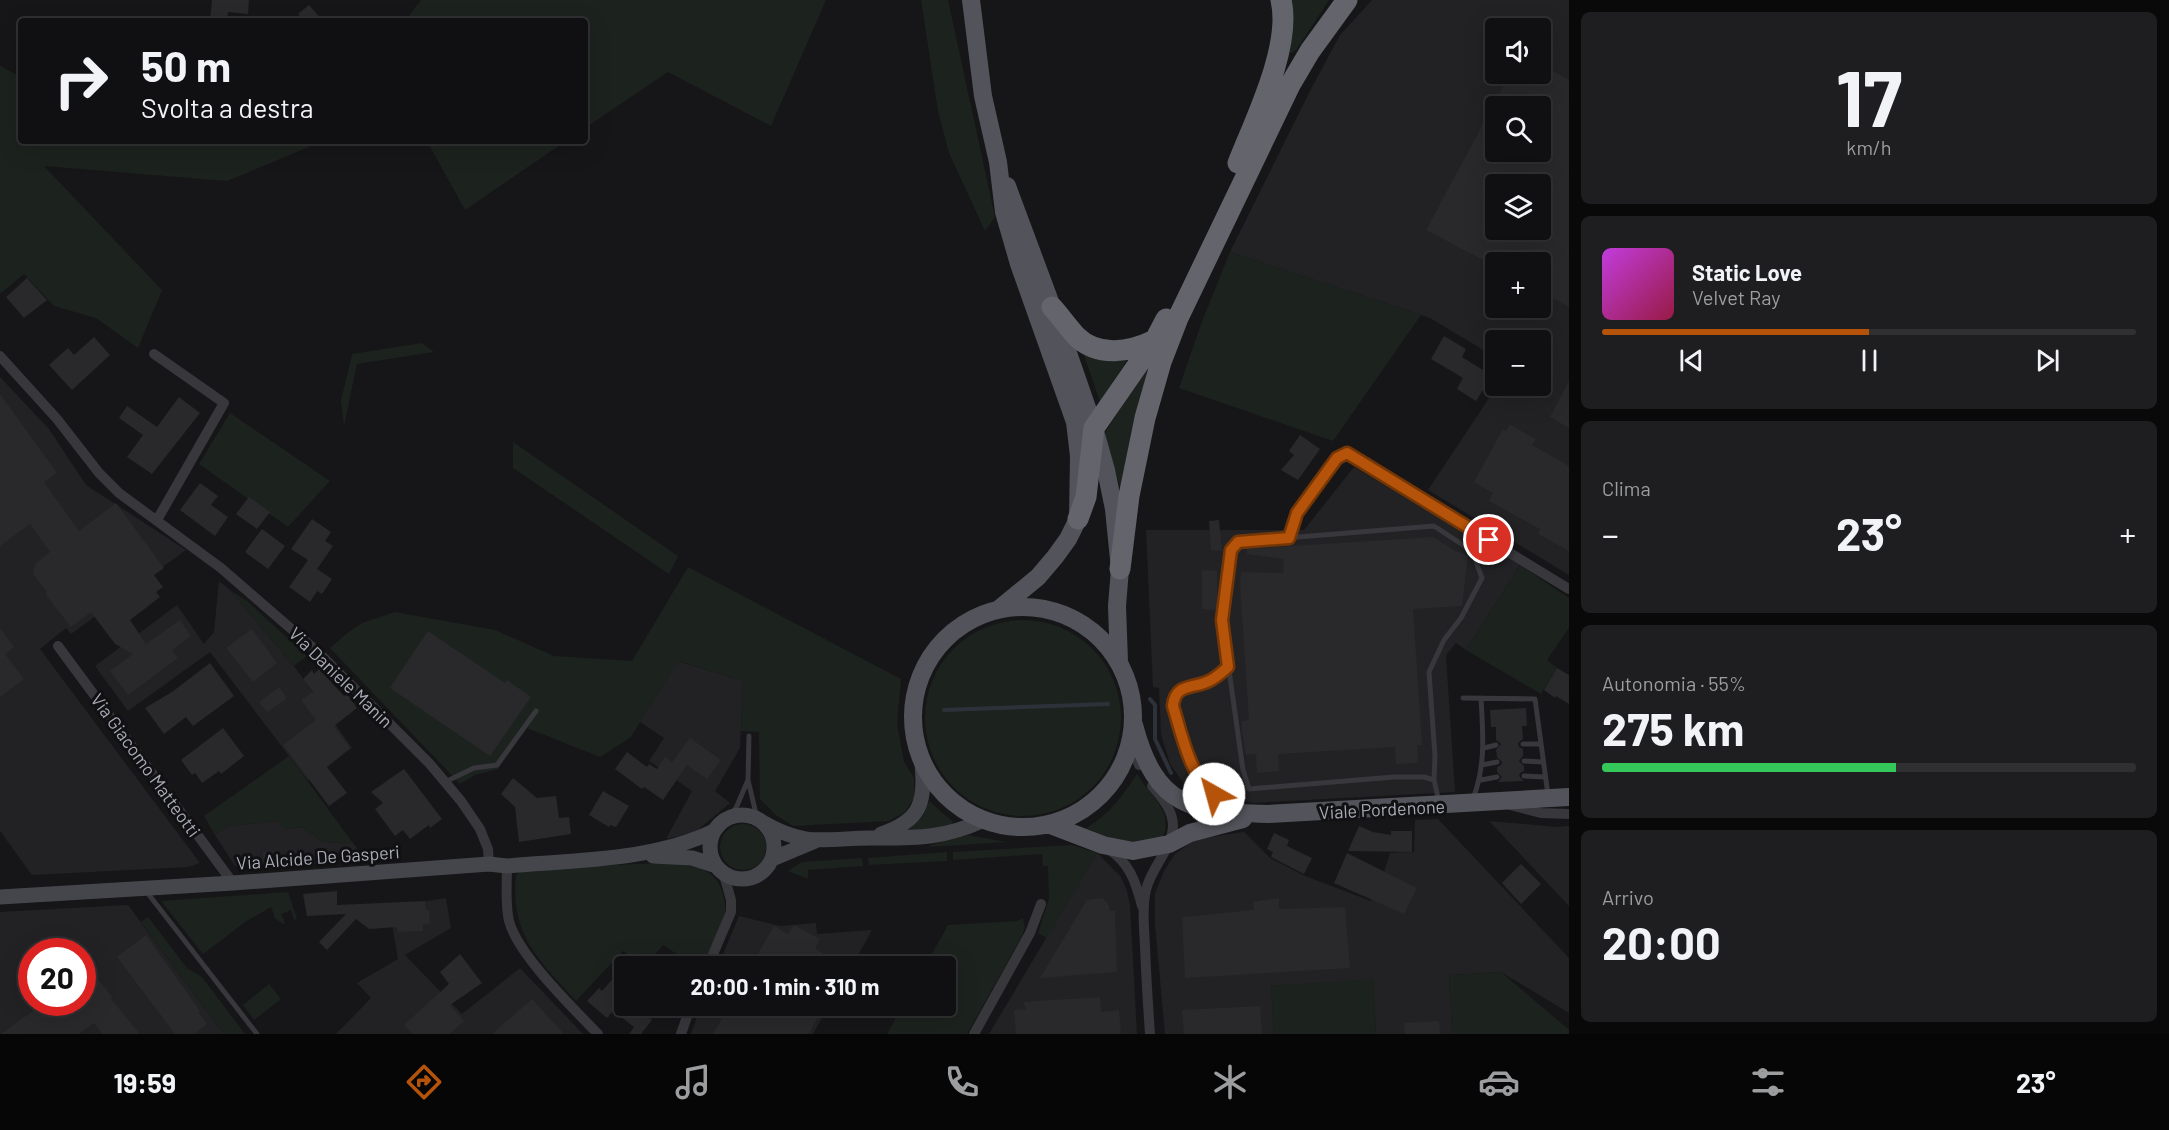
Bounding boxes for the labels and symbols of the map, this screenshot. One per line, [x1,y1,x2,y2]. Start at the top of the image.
pin [1463,514,1514,565]
street label: Via Daniele Manin [285,622,397,732]
street label: Via Giacomo Matteotti [87,689,205,841]
position arrow [1182,762,1246,826]
street label: Viale Pordenone [1318,795,1446,823]
street label: Via Alcide De Gasperi [236,840,400,874]
speed limit sign: 20 [18,938,96,1016]

